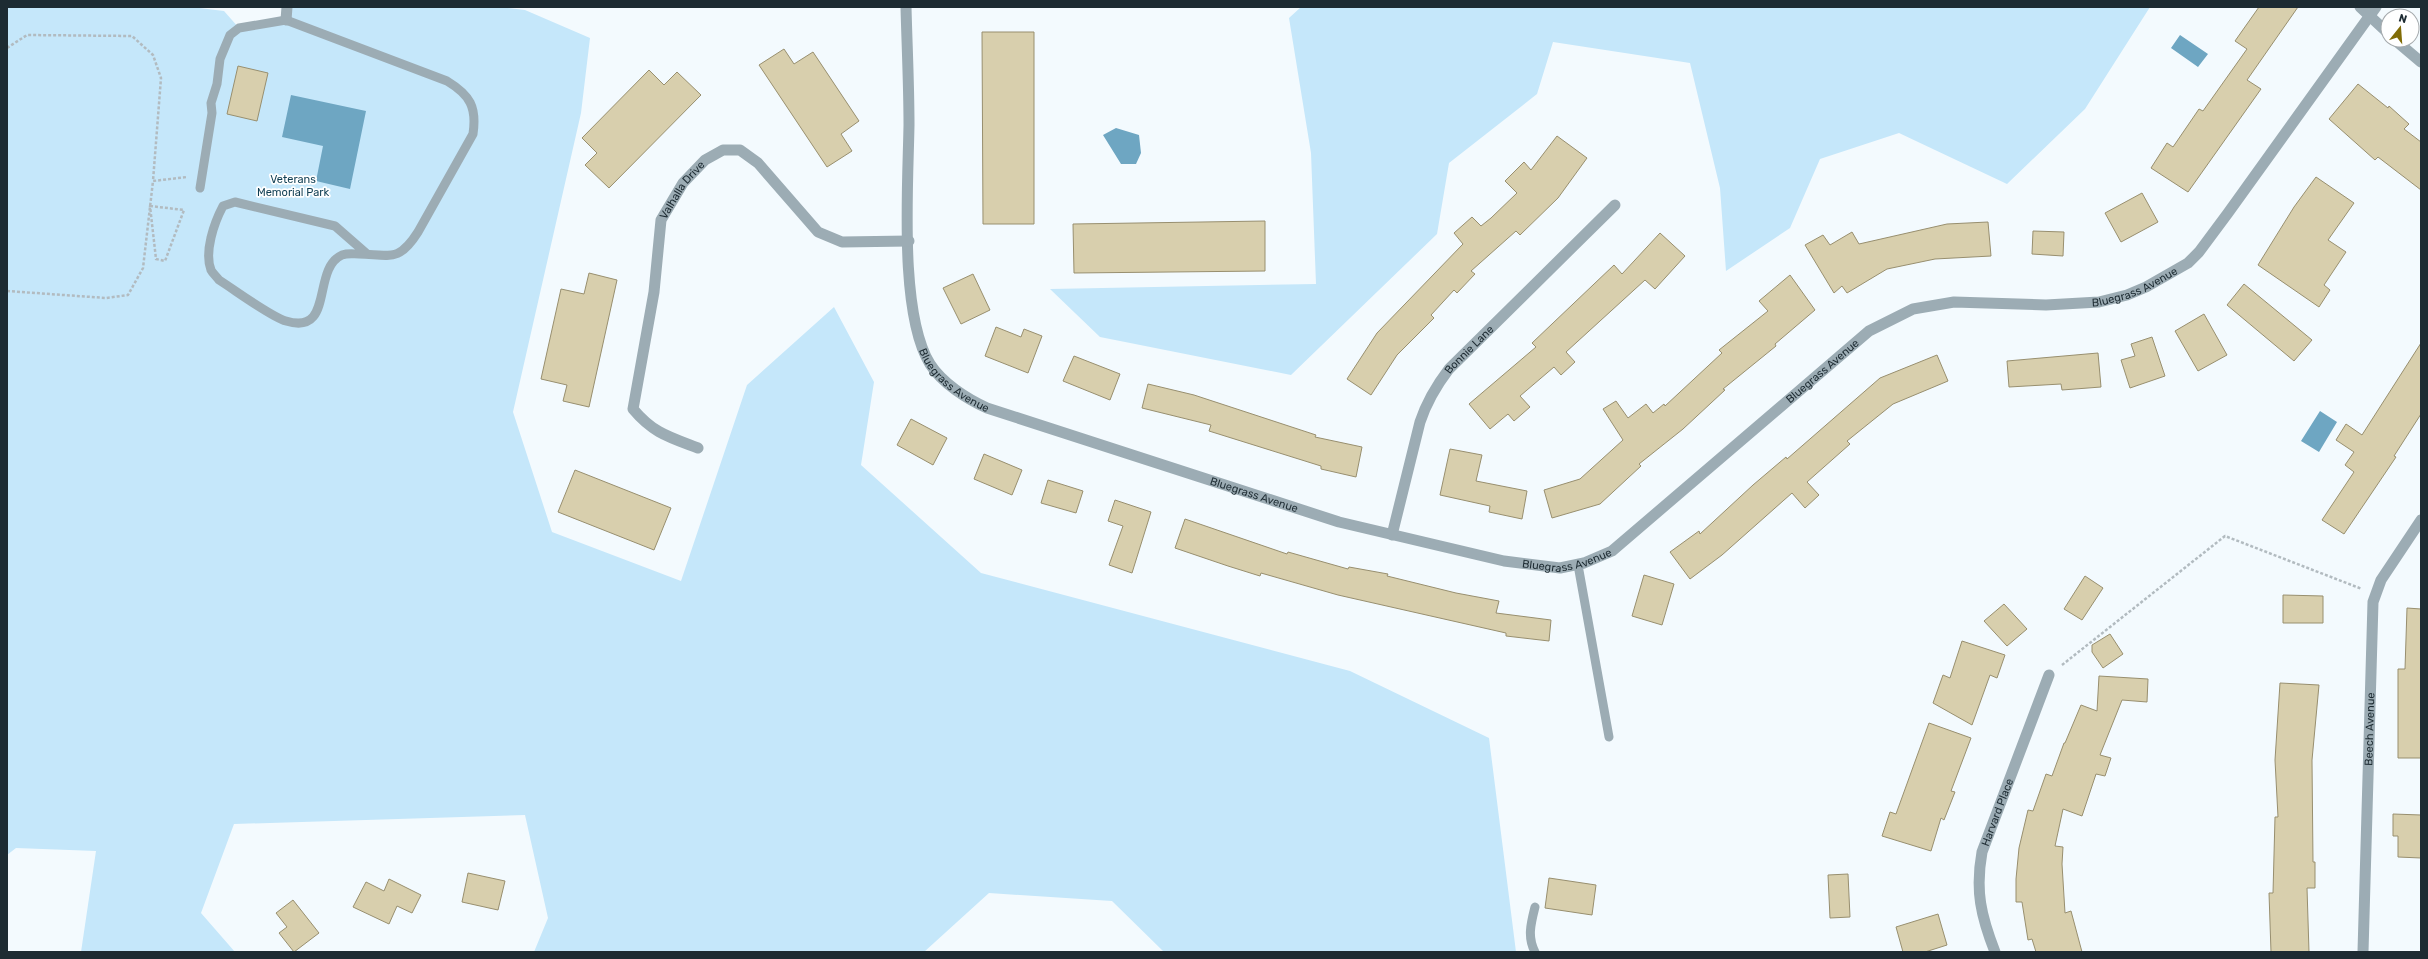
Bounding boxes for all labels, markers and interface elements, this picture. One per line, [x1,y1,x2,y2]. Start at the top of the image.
north arrow [2380,8,2420,48]
text: N [2397,12,2409,26]
street label: Valhalla Drive [657,158,707,221]
park label: Veterans Memorial Park [257,173,329,199]
street label: Bluegrass Avenue [2091,264,2180,309]
street label: Bonnie Lane [1441,322,1496,376]
street label: Bluegrass Avenue [1783,336,1861,406]
street label: Bluegrass Avenue [916,346,991,415]
street label: Bluegrass Avenue [1208,474,1300,515]
street label: Bluegrass Avenue [1521,546,1613,575]
street label: Beech Avenue [2362,692,2377,766]
street label: Harvard Place [1978,776,2016,848]

